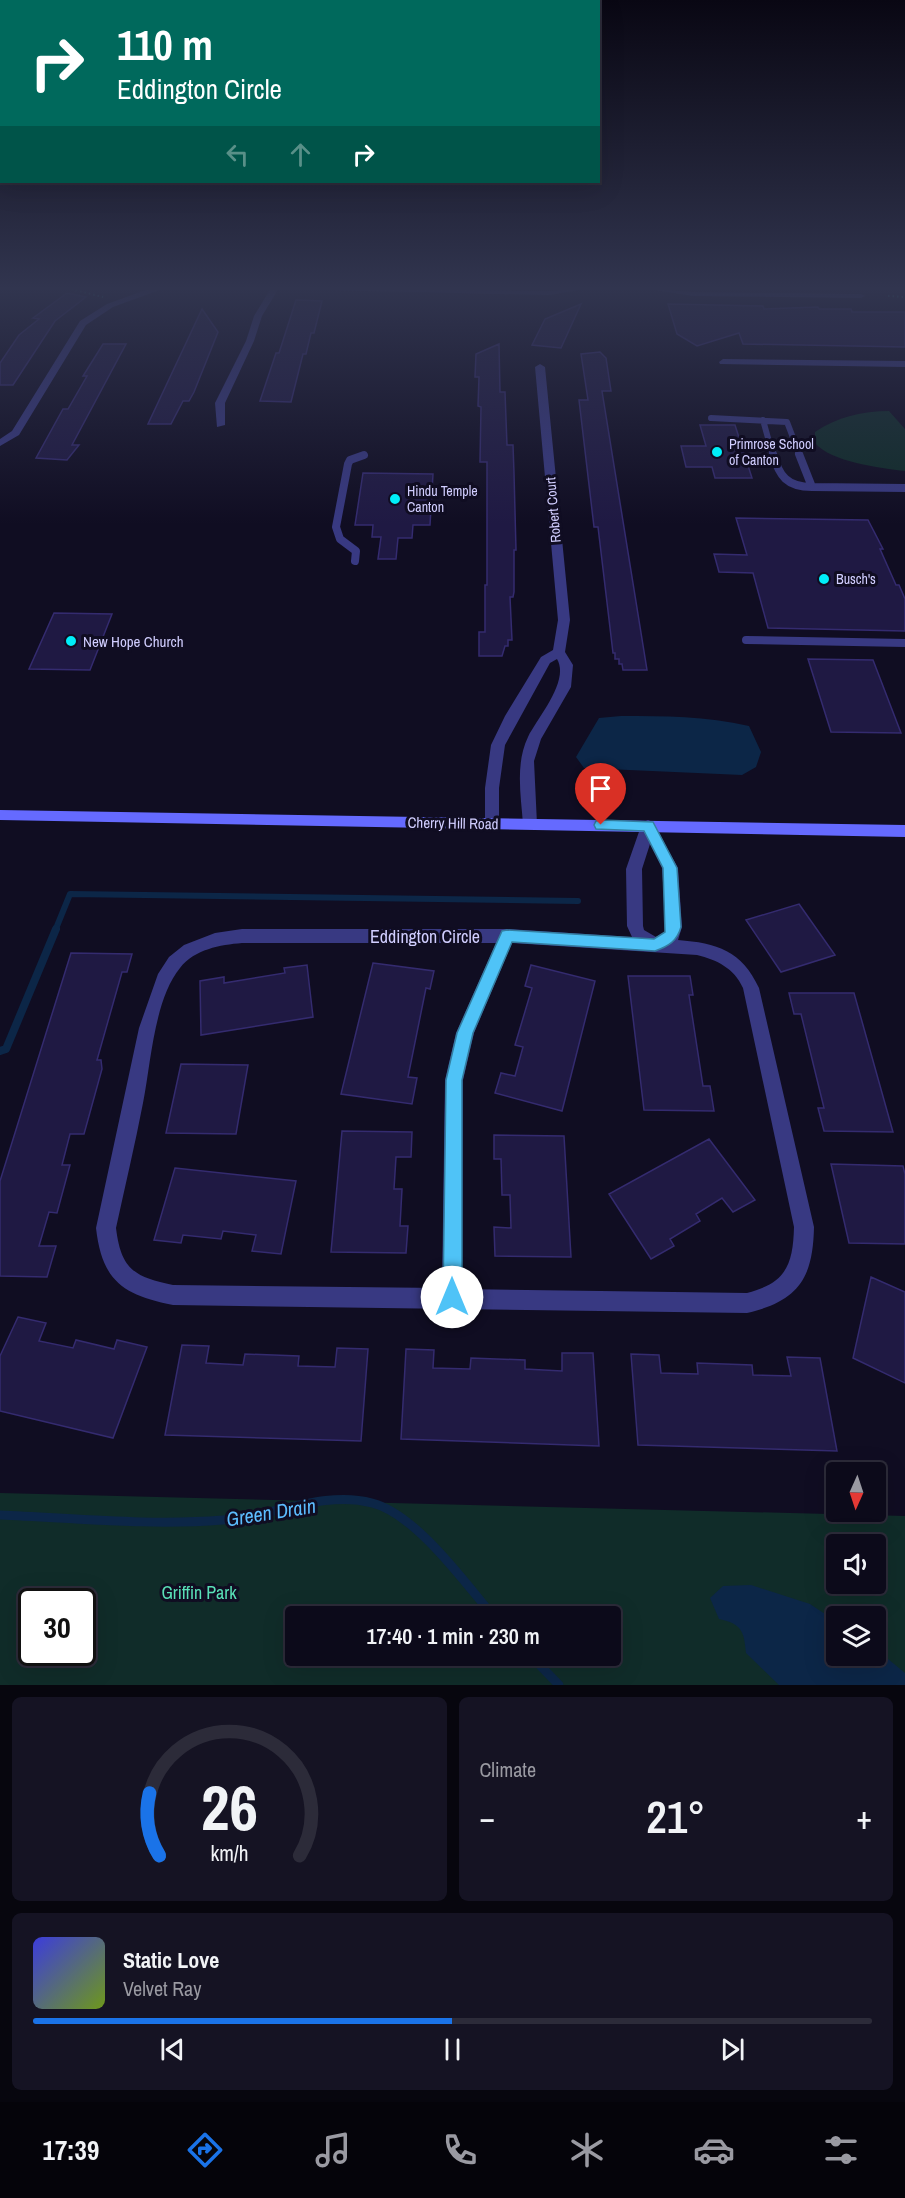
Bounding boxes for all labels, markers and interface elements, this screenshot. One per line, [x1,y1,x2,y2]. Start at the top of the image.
text: 110 m [117,17,213,73]
icon: right [18,24,96,102]
text: Eddington Circle [117,71,282,107]
icon: left [221,138,254,171]
icon: ahead [284,138,317,171]
icon: right [347,138,380,171]
place label: Primrose School of Canton [729,435,814,469]
marker: Primrose School of Canton [710,445,724,459]
street label: Robert Court [541,476,565,544]
place label: Hindu Temple Canton [407,482,478,516]
marker: Hindu Temple Canton [388,492,402,506]
place label: Busch's [836,570,876,588]
marker: Busch's [817,572,831,586]
place label: New Hope Church [83,631,184,652]
marker: New Hope Church [64,634,78,648]
pin [575,763,626,825]
icon: arrive [584,772,617,805]
street label: Cherry Hill Road [407,812,499,834]
street label: Eddington Circle [370,924,480,949]
position arrow [420,1265,484,1329]
north arrow [826,1462,886,1522]
map controls [826,1462,886,1666]
water label: Green Drain [224,1492,318,1532]
button: sound [826,1534,886,1594]
park label: Griffin Park [161,1580,237,1605]
speed limit sign: 30 [18,1588,96,1666]
button: layers [826,1606,886,1666]
text: 17:40 · 1 min · 230 m [366,1621,540,1651]
text: Climate [480,1756,536,1783]
text: 26 [201,1765,258,1849]
text: 21° [646,1786,705,1847]
text: − [480,1795,495,1839]
text: + [856,1795,872,1839]
text: km/h [210,1839,248,1868]
text: Static Love [123,1945,219,1975]
text: Velvet Ray [123,1975,201,2002]
icon: previous [156,2033,189,2066]
icon: pause [436,2033,469,2066]
icon: next [716,2033,749,2066]
icon: directions [184,2129,226,2171]
icon: music [312,2129,354,2171]
icon: phone [439,2129,481,2171]
icon: climate [566,2129,608,2171]
icon: car [693,2129,735,2171]
icon: filters [820,2129,862,2171]
text: 17:39 [43,2132,99,2168]

